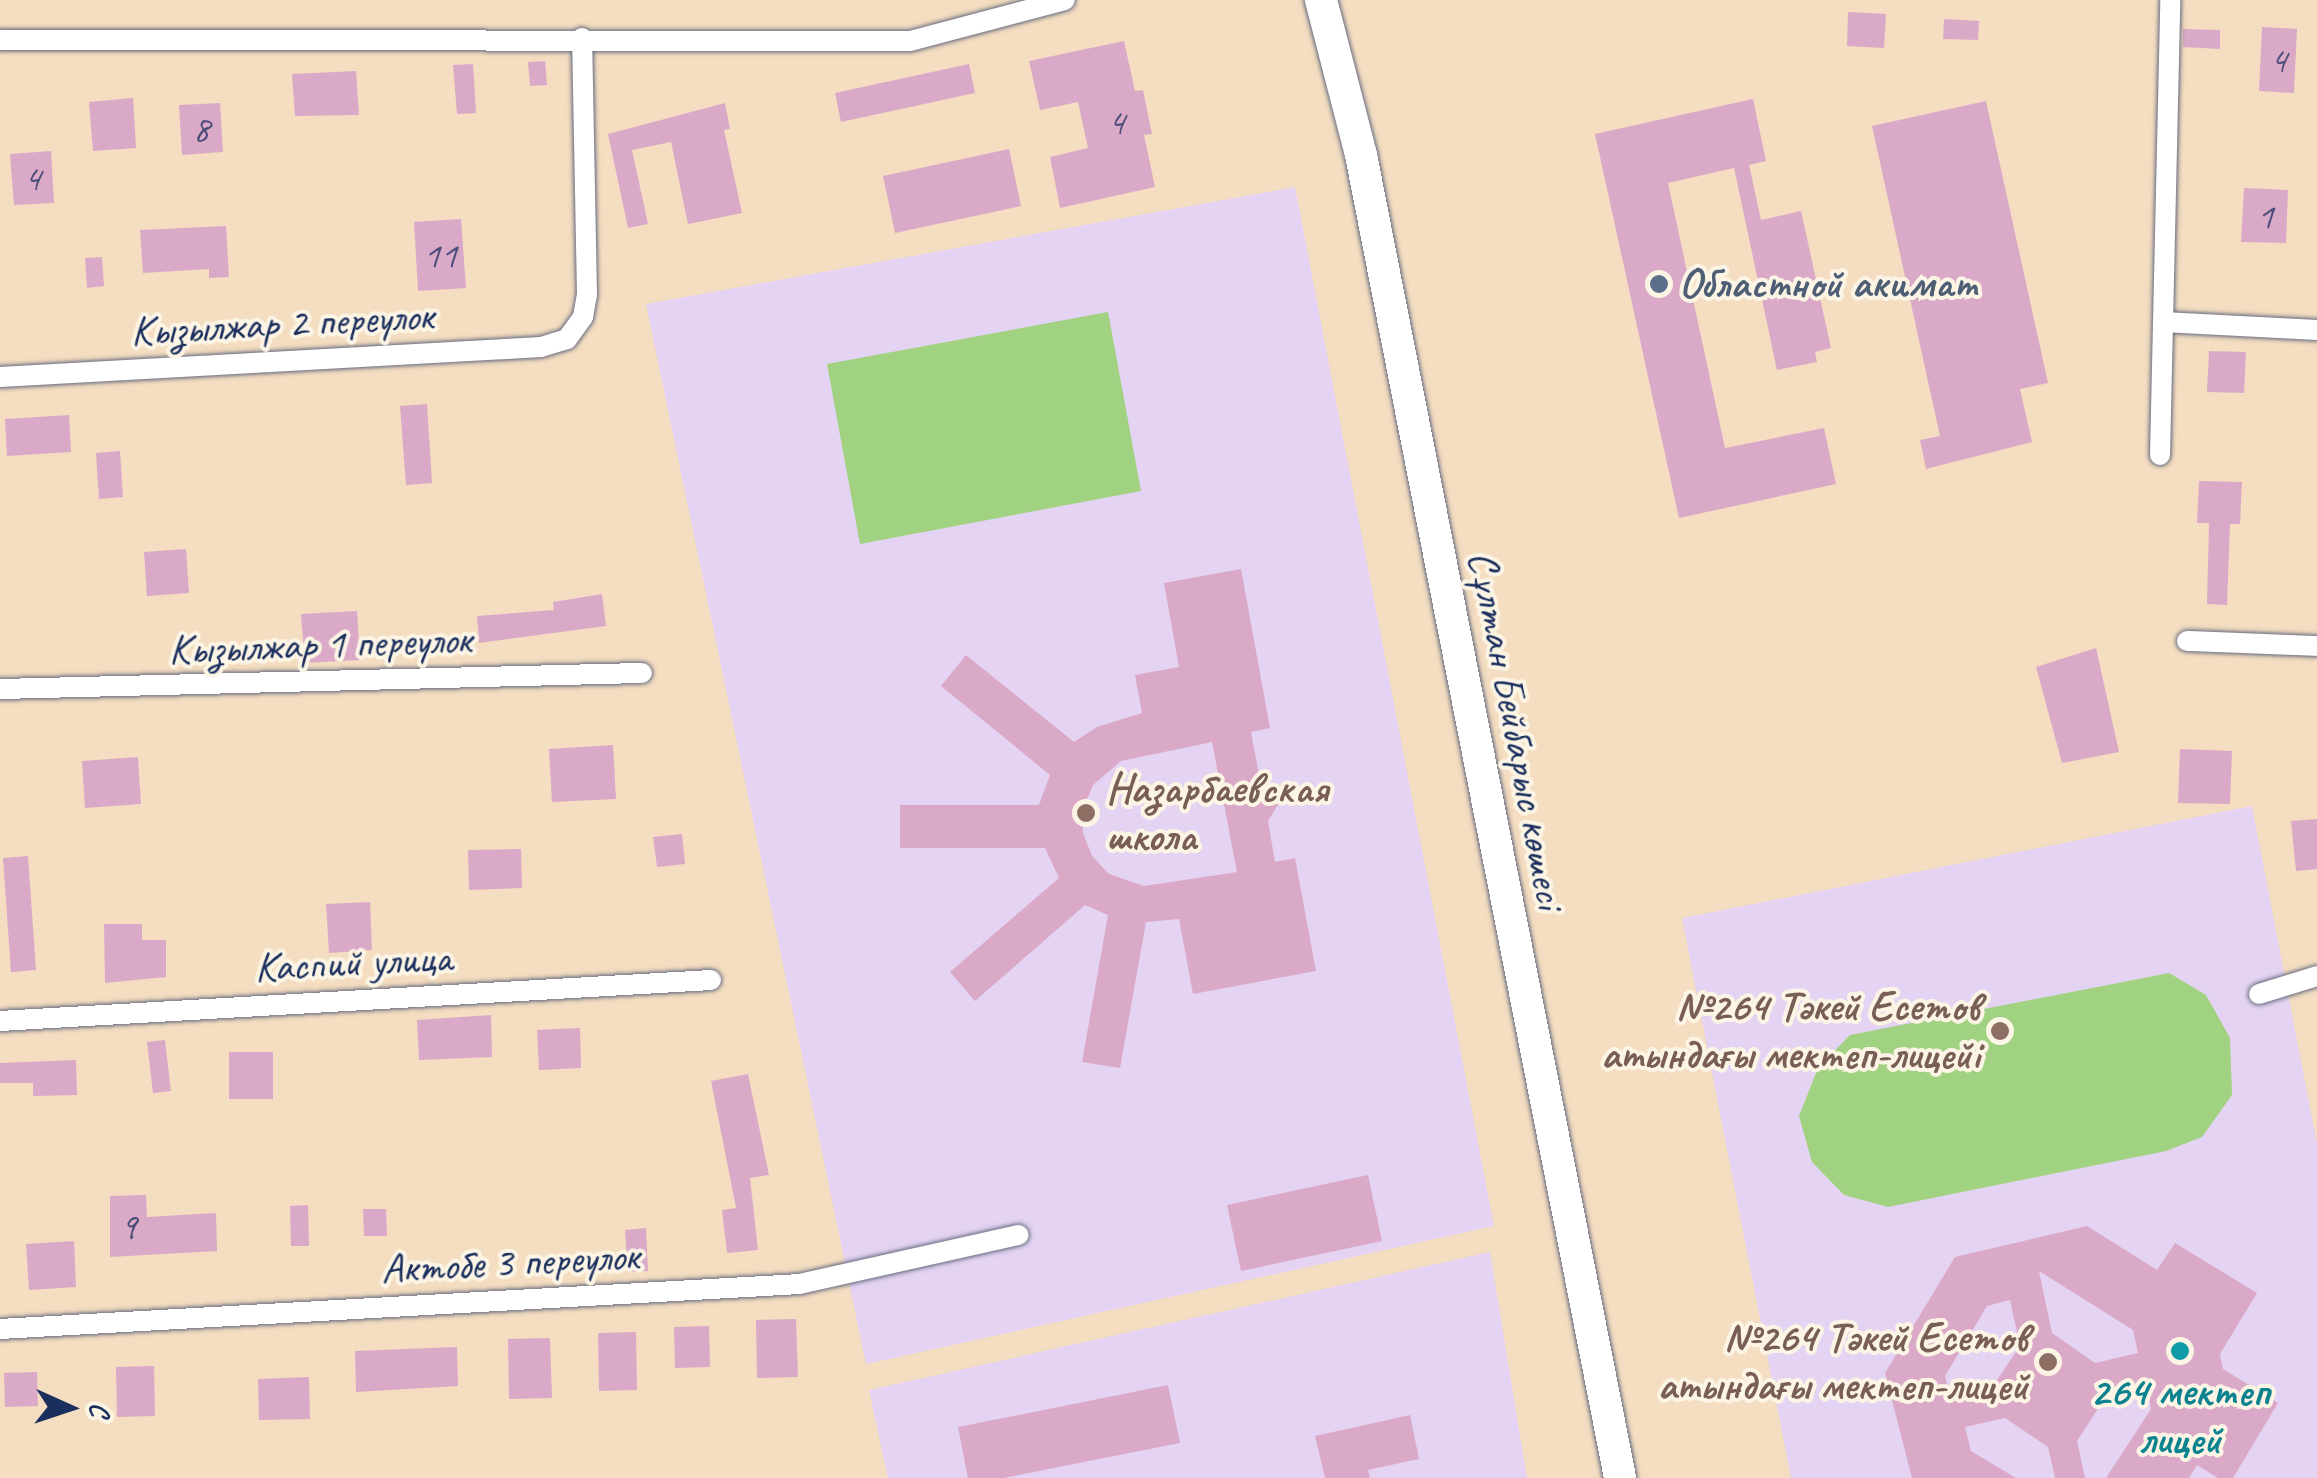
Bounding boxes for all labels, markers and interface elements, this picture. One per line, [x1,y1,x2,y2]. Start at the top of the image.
house number: 4 [2269,37,2287,83]
house number: 4 [1107,99,1125,145]
house number: 8 [192,106,210,152]
house number: 4 [23,155,41,201]
house number: 1 [2256,193,2274,239]
house number: 11 [423,232,457,278]
place label: Областной акимат [1679,259,1978,309]
marker: Областной акимат [1648,273,1670,295]
street label: Кызылжар 2 переулок [129,291,435,357]
street label: Сұлтан Бейбарыс көшесі [1457,547,1575,913]
street label: Кызылжар 1 переулок [168,615,472,675]
place label: Назарбаевская школа [1106,764,1328,862]
marker: Назарбаевская школа [1075,802,1097,824]
street label: Каспий улица [253,933,453,993]
place label: №264 Тәкей Есетов атындағы мектеп-лицейі [1601,982,1980,1080]
marker: №264 Тәкей Есетов атындағы мектеп-лицейі [1989,1020,2011,1042]
house number: 9 [119,1203,137,1249]
street label: Актобе 3 переулок [380,1231,640,1295]
place label: №264 Тәкей Есетов атындағы мектеп-лицей [1657,1313,2028,1412]
marker: 264 мектеп лицей [2169,1340,2191,1362]
marker: №264 Тәкей Есетов атындағы мектеп-лицей [2037,1351,2059,1373]
north arrow [20,1358,120,1458]
place label: 264 мектеп лицей [2090,1367,2270,1465]
text: С [83,1402,118,1417]

